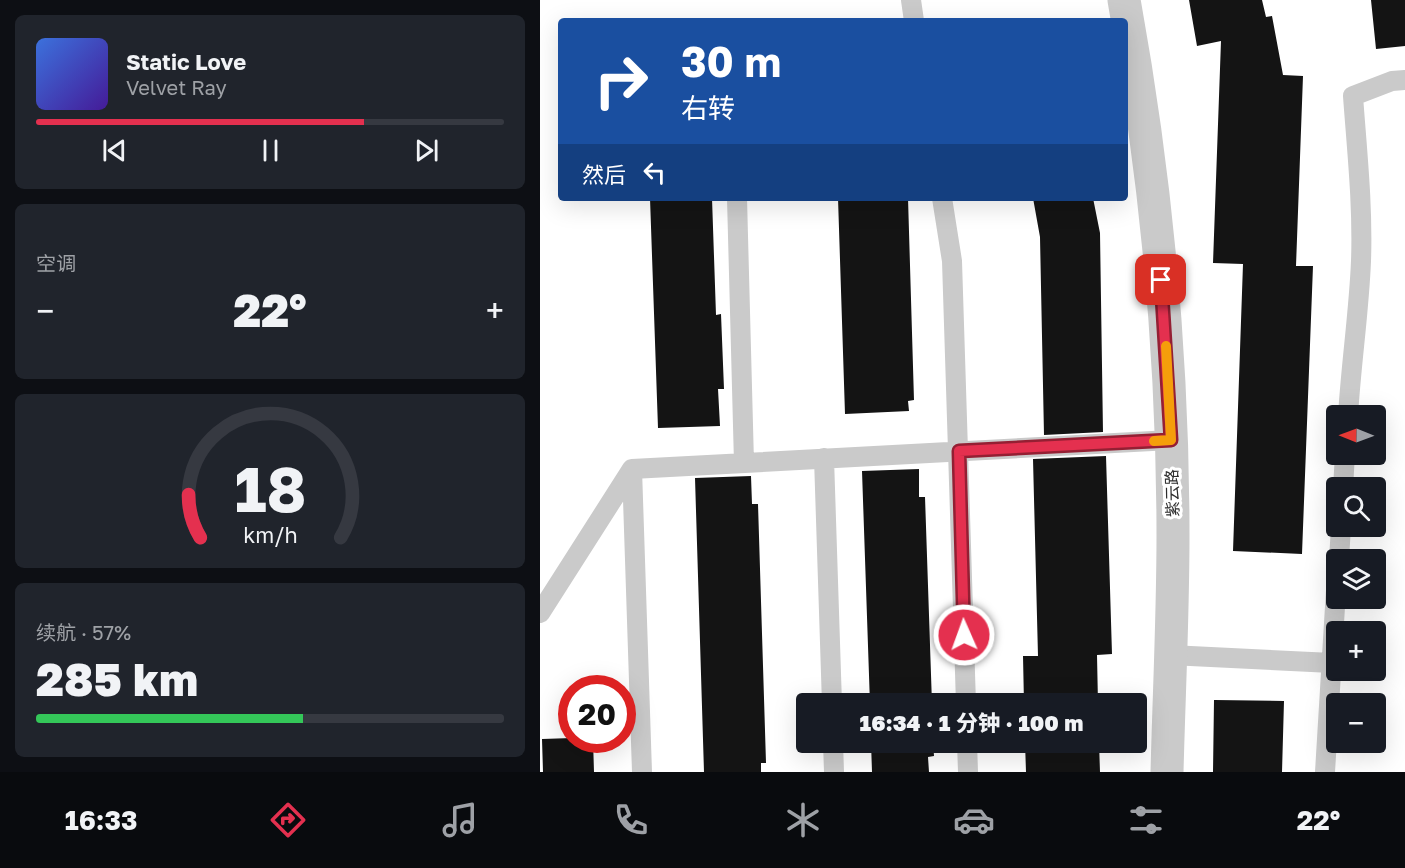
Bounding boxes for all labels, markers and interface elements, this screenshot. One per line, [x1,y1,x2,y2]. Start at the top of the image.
text: 30 m [681,36,781,86]
icon: right [582,42,660,120]
text: Static Love [126,48,246,75]
text: Velvet Ray [126,75,227,99]
text: 右转 [681,92,735,124]
icon: previous [98,134,131,167]
icon: pause [254,134,287,167]
icon: next [410,134,443,167]
icon: left [638,156,671,189]
text: 然后 [582,161,626,188]
text: 空调 [36,251,76,275]
pin [1135,254,1186,305]
icon: arrive [1144,263,1177,296]
text: 22° [233,283,307,337]
text: − [36,291,54,330]
text: + [486,291,504,330]
north arrow [1326,405,1386,465]
map controls [1326,405,1386,753]
text: 18 [234,451,306,526]
street label: 紫云路 [1162,469,1182,517]
button: search [1326,477,1386,537]
text: km/h [243,522,297,548]
button: layers [1326,549,1386,609]
position arrow [932,603,996,667]
text: 续航 · 57% [36,620,131,644]
button: + [1326,621,1386,681]
text: 285 km [36,652,198,706]
speed limit sign: 20 [558,675,636,753]
button: − [1326,693,1386,753]
text: 16:34 · 1 分钟 · 100 m [860,709,1083,736]
icon: directions [267,799,309,841]
icon: music [439,799,481,841]
icon: phone [610,799,652,841]
icon: climate [782,799,824,841]
icon: car [953,799,995,841]
icon: filters [1125,799,1167,841]
text: 16:33 [65,804,137,836]
text: 22° [1297,804,1340,836]

